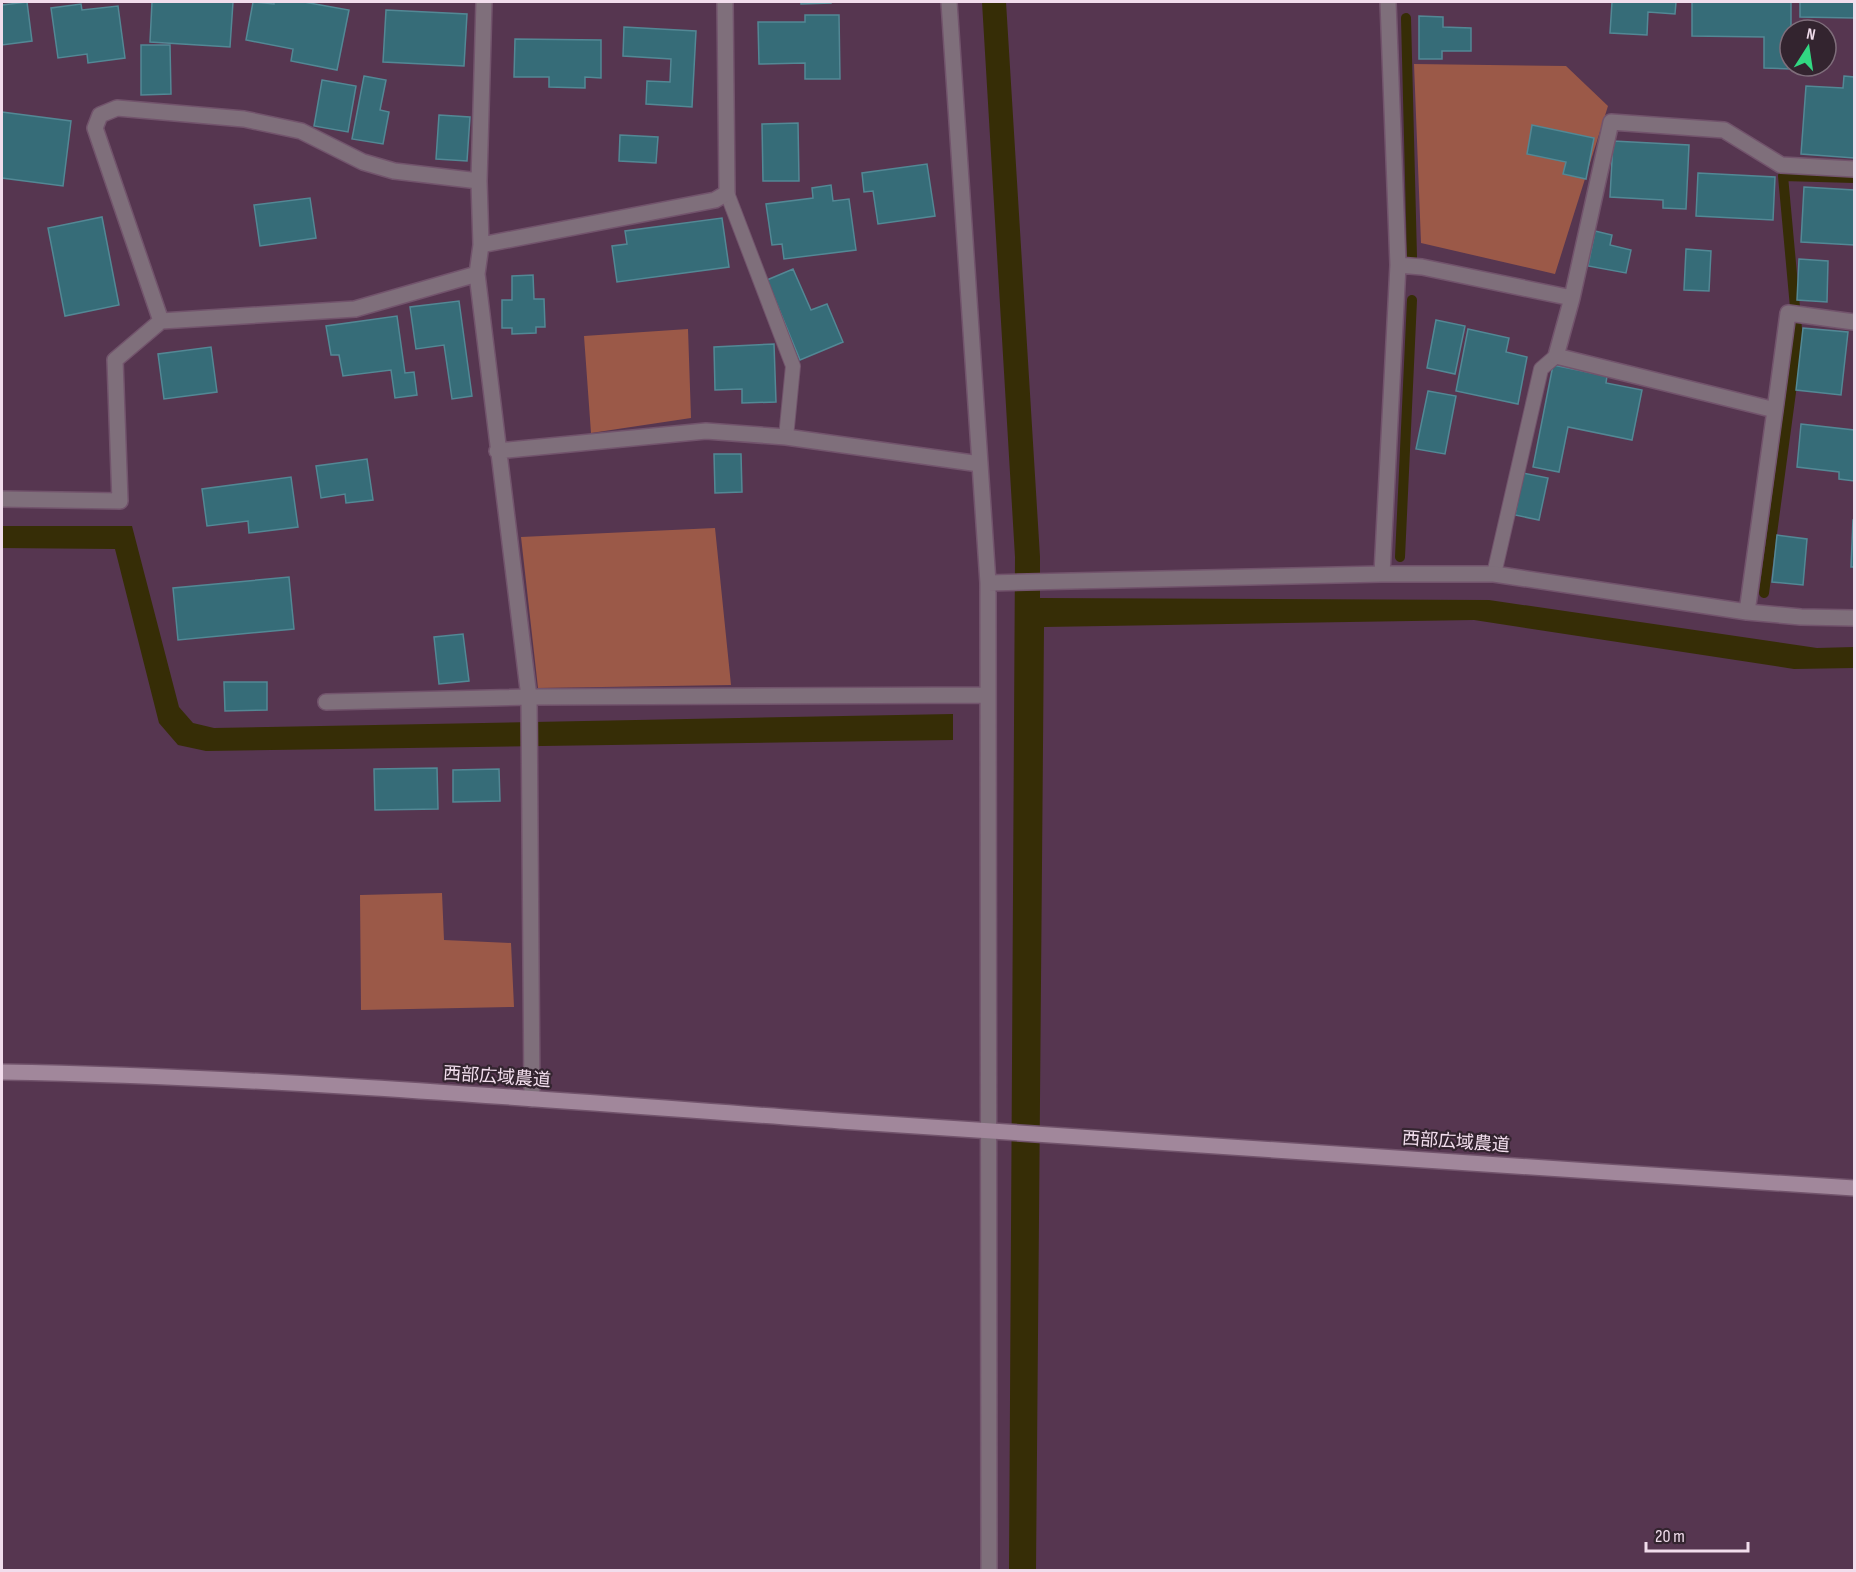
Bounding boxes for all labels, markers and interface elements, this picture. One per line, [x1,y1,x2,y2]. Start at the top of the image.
north arrow [1778,18,1838,78]
text: N [1805,25,1817,45]
street label: 西部広域農道 [442,1063,552,1091]
street label: 西部広域農道 [1401,1128,1511,1156]
scale bar [1646,1515,1748,1553]
text: 20 m [1655,1526,1685,1547]

